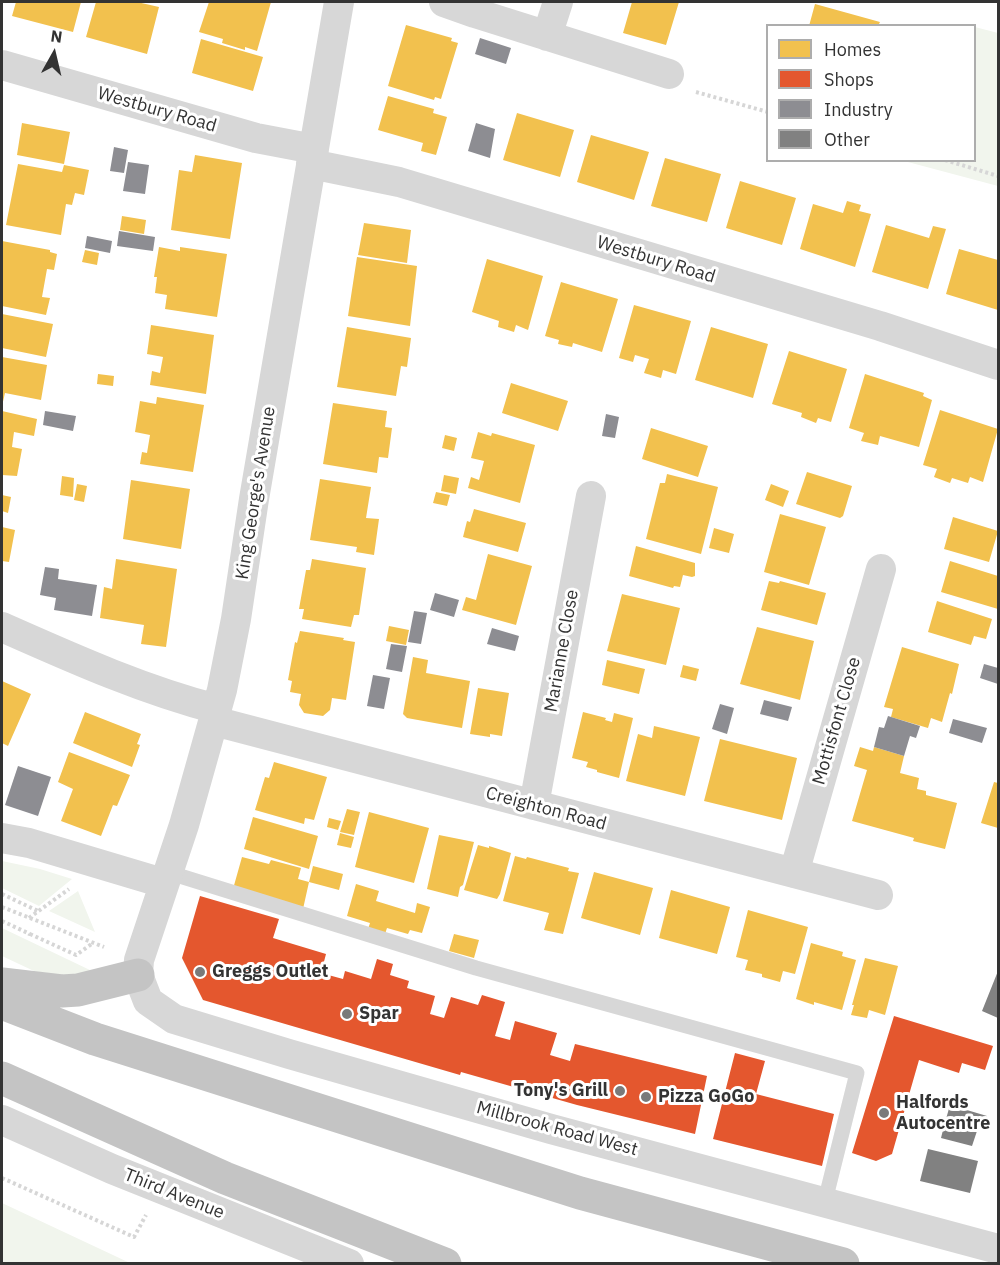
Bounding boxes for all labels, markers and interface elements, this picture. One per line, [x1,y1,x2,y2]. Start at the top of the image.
north arrow [24,24,84,84]
legend [766,24,976,162]
text: N [49,25,64,47]
text: Homes [824,38,881,61]
text: Shops [824,68,874,91]
street label: Westbury Road [95,83,219,137]
text: Industry [824,98,893,121]
text: Other [824,128,870,151]
street label: Westbury Road [594,232,718,288]
street label: King George's Avenue [232,405,280,581]
street label: Marianne Close [541,588,583,714]
street label: Mottisfont Close [808,655,866,787]
street label: Creighton Road [483,783,609,835]
place label: Greggs Outlet [212,961,328,983]
marker: Greggs Outlet [193,965,207,979]
place label: Spar [359,1003,399,1025]
marker: Spar [340,1007,354,1021]
place label: Tony's Grill [514,1080,608,1102]
marker: Tony's Grill [613,1084,627,1098]
place label: Pizza GoGo [658,1086,754,1108]
marker: Pizza GoGo [639,1090,653,1104]
place label: Halfords Autocentre [896,1092,990,1134]
street label: Millbrook Road West [474,1097,640,1161]
marker: Halfords Autocentre [877,1106,891,1120]
street label: Third Avenue [121,1164,227,1224]

